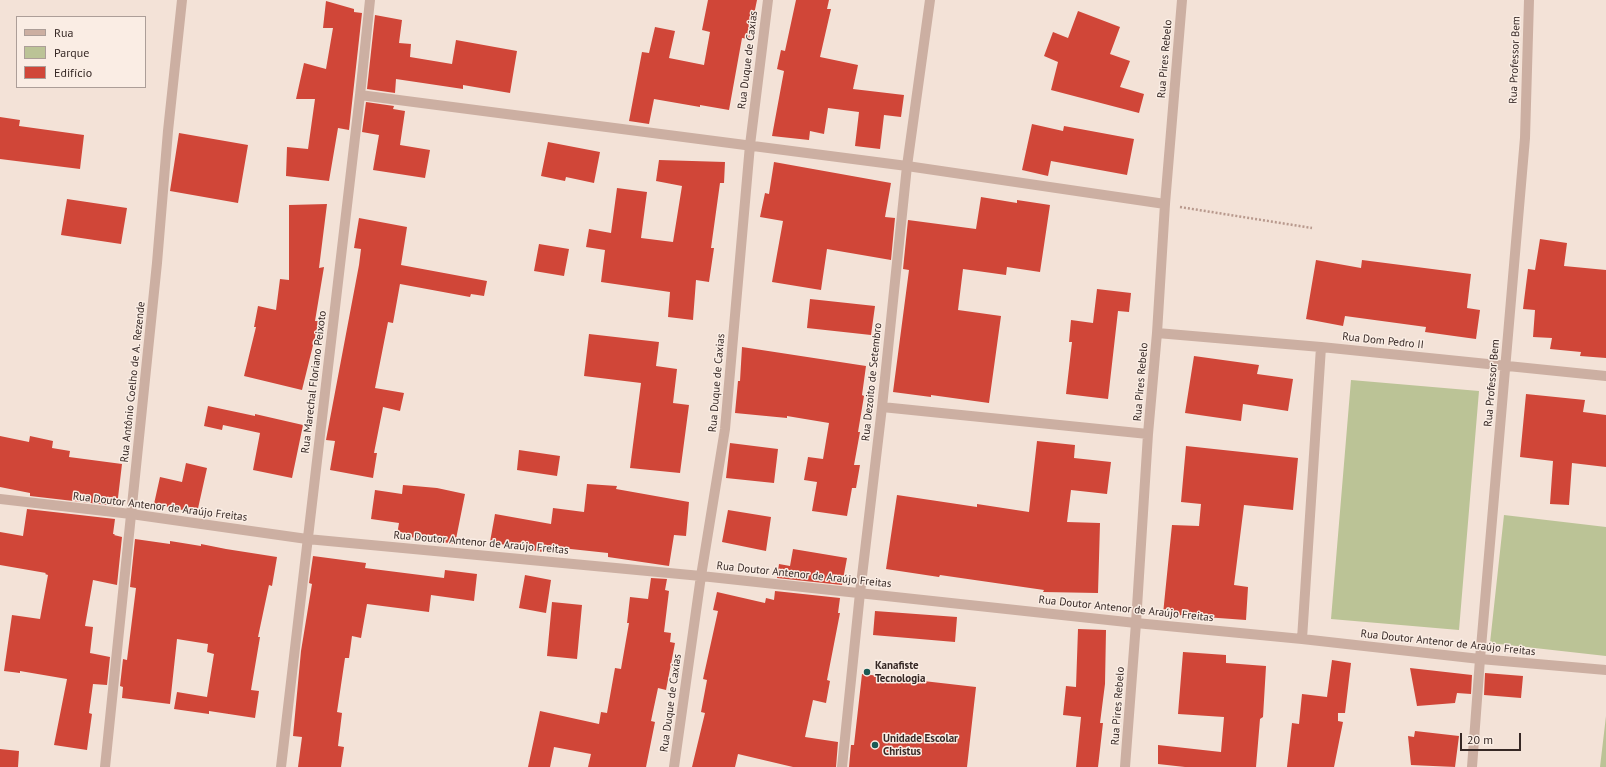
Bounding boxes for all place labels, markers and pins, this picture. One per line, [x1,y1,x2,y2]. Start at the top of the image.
place label: Kanafiste Tecnologia [875,659,925,685]
marker: Kanafiste Tecnologia [862,667,872,677]
place label: Unidade Escolar Christus [883,732,958,758]
marker: Unidade Escolar Christus [870,740,880,750]

